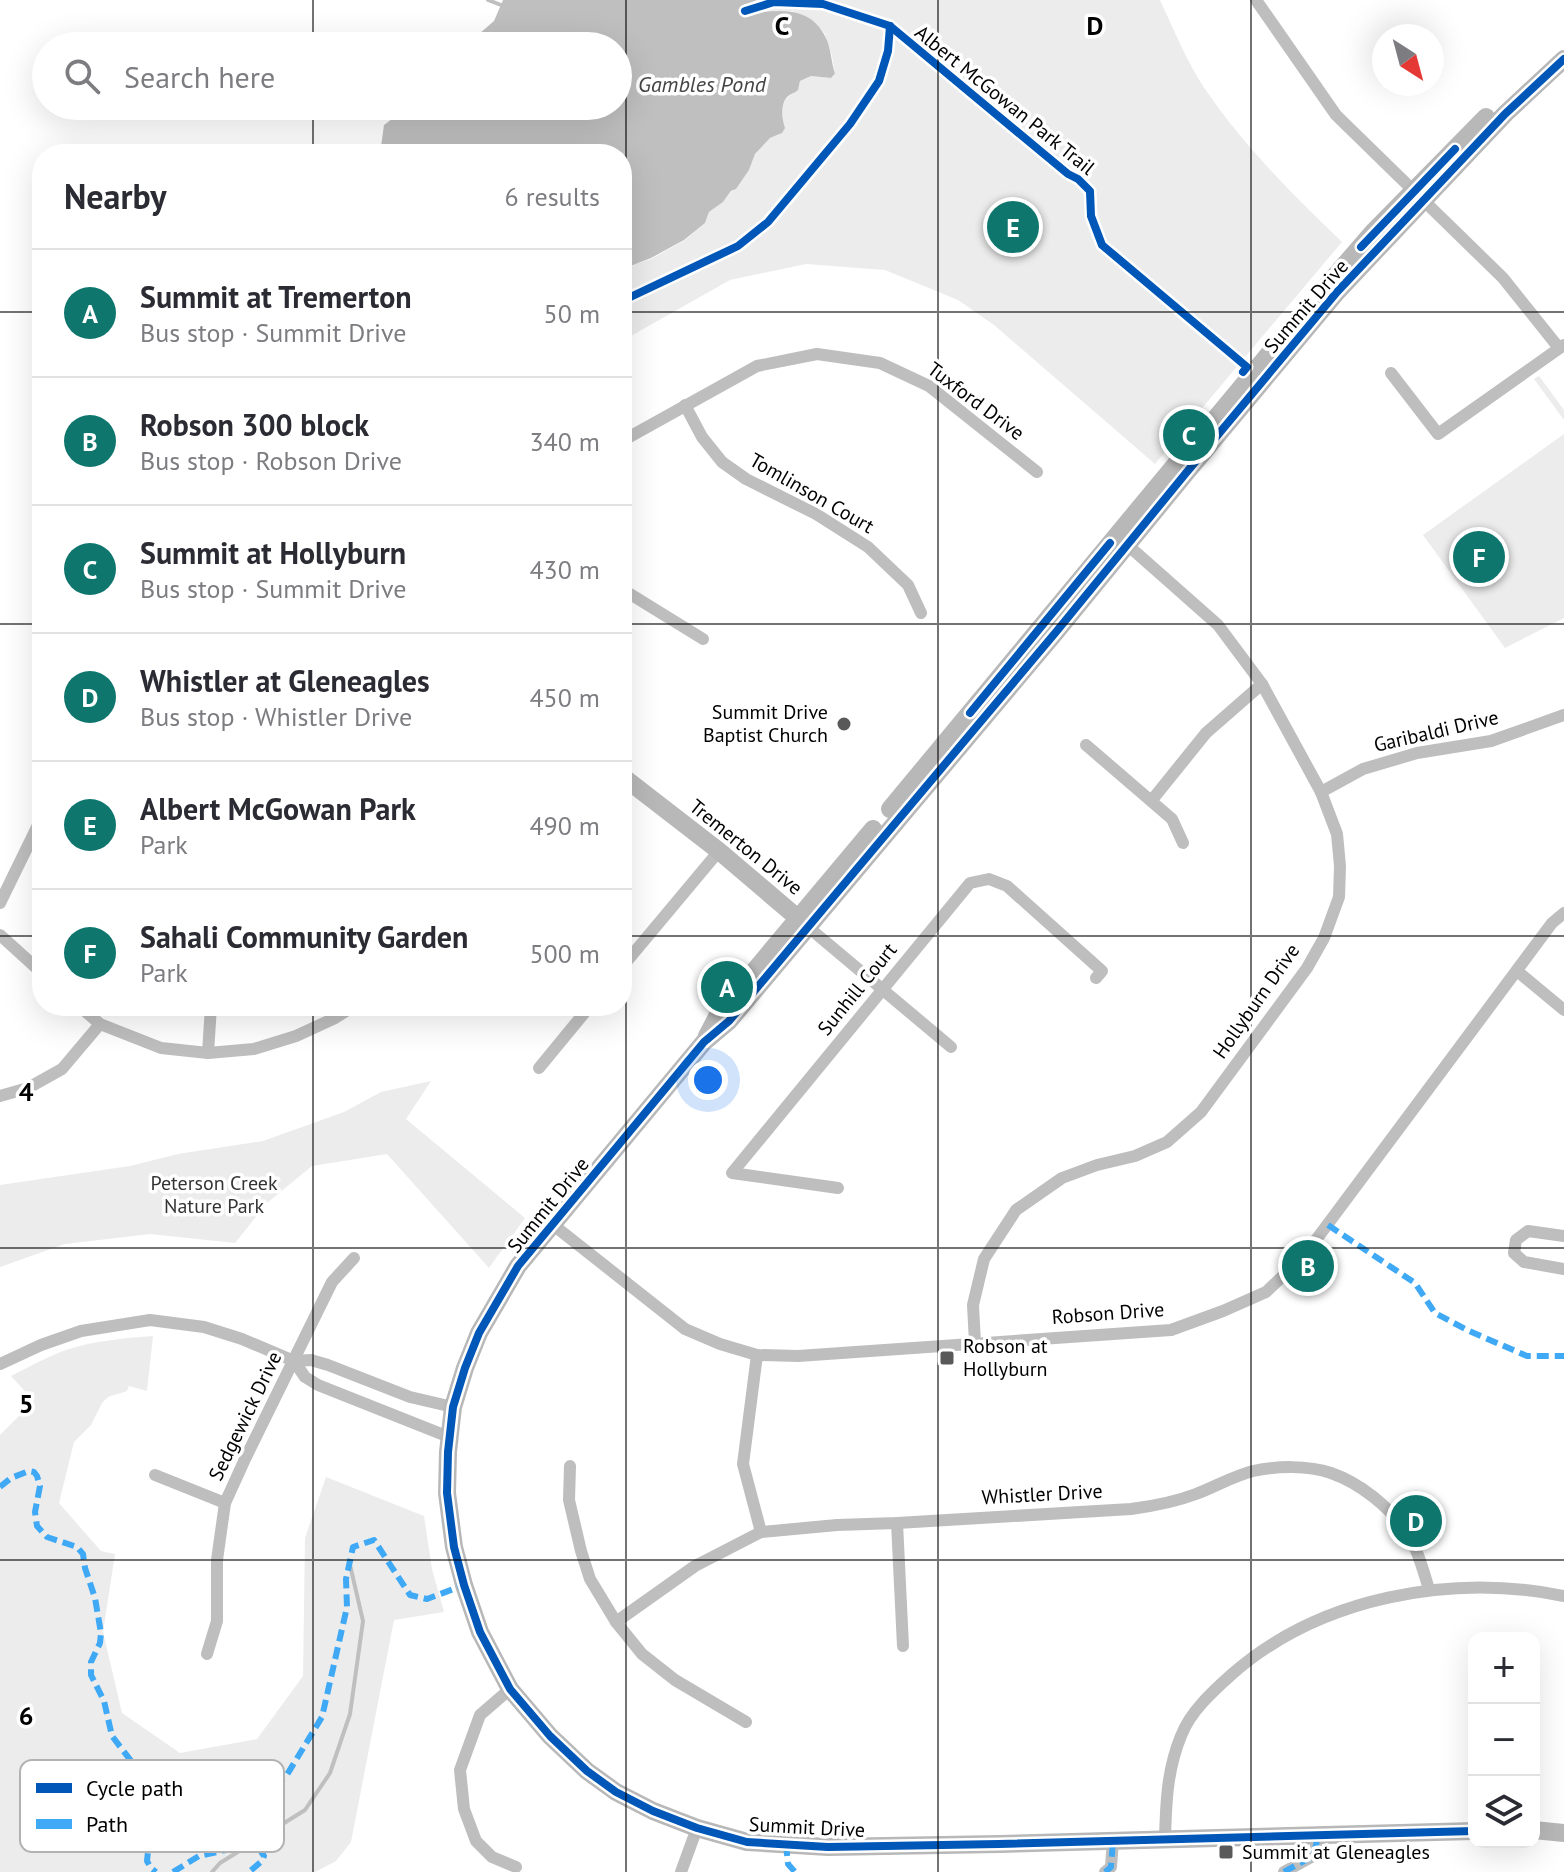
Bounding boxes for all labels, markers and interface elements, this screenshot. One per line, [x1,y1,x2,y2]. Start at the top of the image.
text: C [775,9,789,42]
text: D [1087,9,1103,42]
street label: Albert McGowan Park Trail [910,19,1100,181]
north arrow [1372,24,1444,96]
search box [32,32,632,120]
icon: search [60,54,104,98]
text: Search here [124,57,275,96]
water label: Gambles Pond [638,70,767,98]
text: Nearby [64,174,166,218]
text: 6 results [505,180,600,213]
pin: E [987,197,1039,257]
street label: Summit Drive [1258,254,1354,358]
text: Summit at Tremerton [140,277,412,316]
text: A [82,297,98,330]
text: 50 m [544,297,600,330]
text: Bus stop · Summit Drive [140,316,406,349]
street label: Tuxford Drive [922,356,1030,446]
text: Robson 300 block [140,405,369,444]
pin: C [1163,405,1215,465]
text: B [82,425,98,458]
text: 340 m [529,425,600,458]
text: Bus stop · Robson Drive [140,444,402,477]
street label: Tomlinson Court [745,447,879,539]
pin: F [1453,527,1505,587]
text: Summit at Hollyburn [140,533,406,572]
text: C [83,553,97,586]
text: 430 m [529,553,600,586]
text: Bus stop · Summit Drive [140,572,406,605]
text: Whistler at Gleneagles [140,661,430,700]
text: D [82,681,98,714]
text: 450 m [529,681,600,714]
place label: Summit Drive Baptist Church [703,699,828,748]
text: Bus stop · Whistler Drive [140,700,412,733]
street label: Garibaldi Drive [1371,704,1501,758]
marker: Summit Drive Baptist Church [835,715,853,733]
text: Albert McGowan Park [140,789,416,828]
street label: Tremerton Drive [684,793,808,901]
text: E [83,809,97,842]
text: 490 m [529,809,600,842]
text: Park [140,828,188,861]
text: Sahali Community Garden [140,917,468,956]
text: F [83,937,97,970]
text: 500 m [529,937,600,970]
street label: Sunhill Court [812,937,903,1041]
street label: Hollyburn Drive [1207,938,1305,1064]
text: Park [140,956,188,989]
pin: A [701,957,753,1017]
your location [688,1060,728,1100]
text: 4 [19,1075,34,1108]
street label: Summit Drive [501,1152,595,1258]
park label: Peterson Creek Nature Park [150,1170,278,1219]
pin: B [1282,1236,1334,1296]
street label: Robson Drive [1051,1296,1165,1330]
place label: Robson at Hollyburn [963,1333,1048,1382]
street label: Sedgewick Drive [203,1347,287,1485]
marker: Robson at Hollyburn [938,1349,956,1367]
text: 5 [19,1387,33,1420]
street label: Whistler Drive [981,1478,1103,1510]
pin: D [1390,1491,1442,1551]
map controls [1468,1632,1540,1848]
button: + [1468,1632,1540,1704]
text: 6 [19,1699,33,1732]
button: − [1468,1704,1540,1776]
legend [20,1760,284,1852]
text: Cycle path [86,1774,183,1802]
button: layers [1468,1776,1540,1848]
text: Path [86,1810,128,1838]
street label: Summit Drive [748,1811,866,1843]
place label: Summit at Gleneagles [1242,1839,1430,1865]
marker: Summit at Gleneagles [1217,1843,1235,1861]

